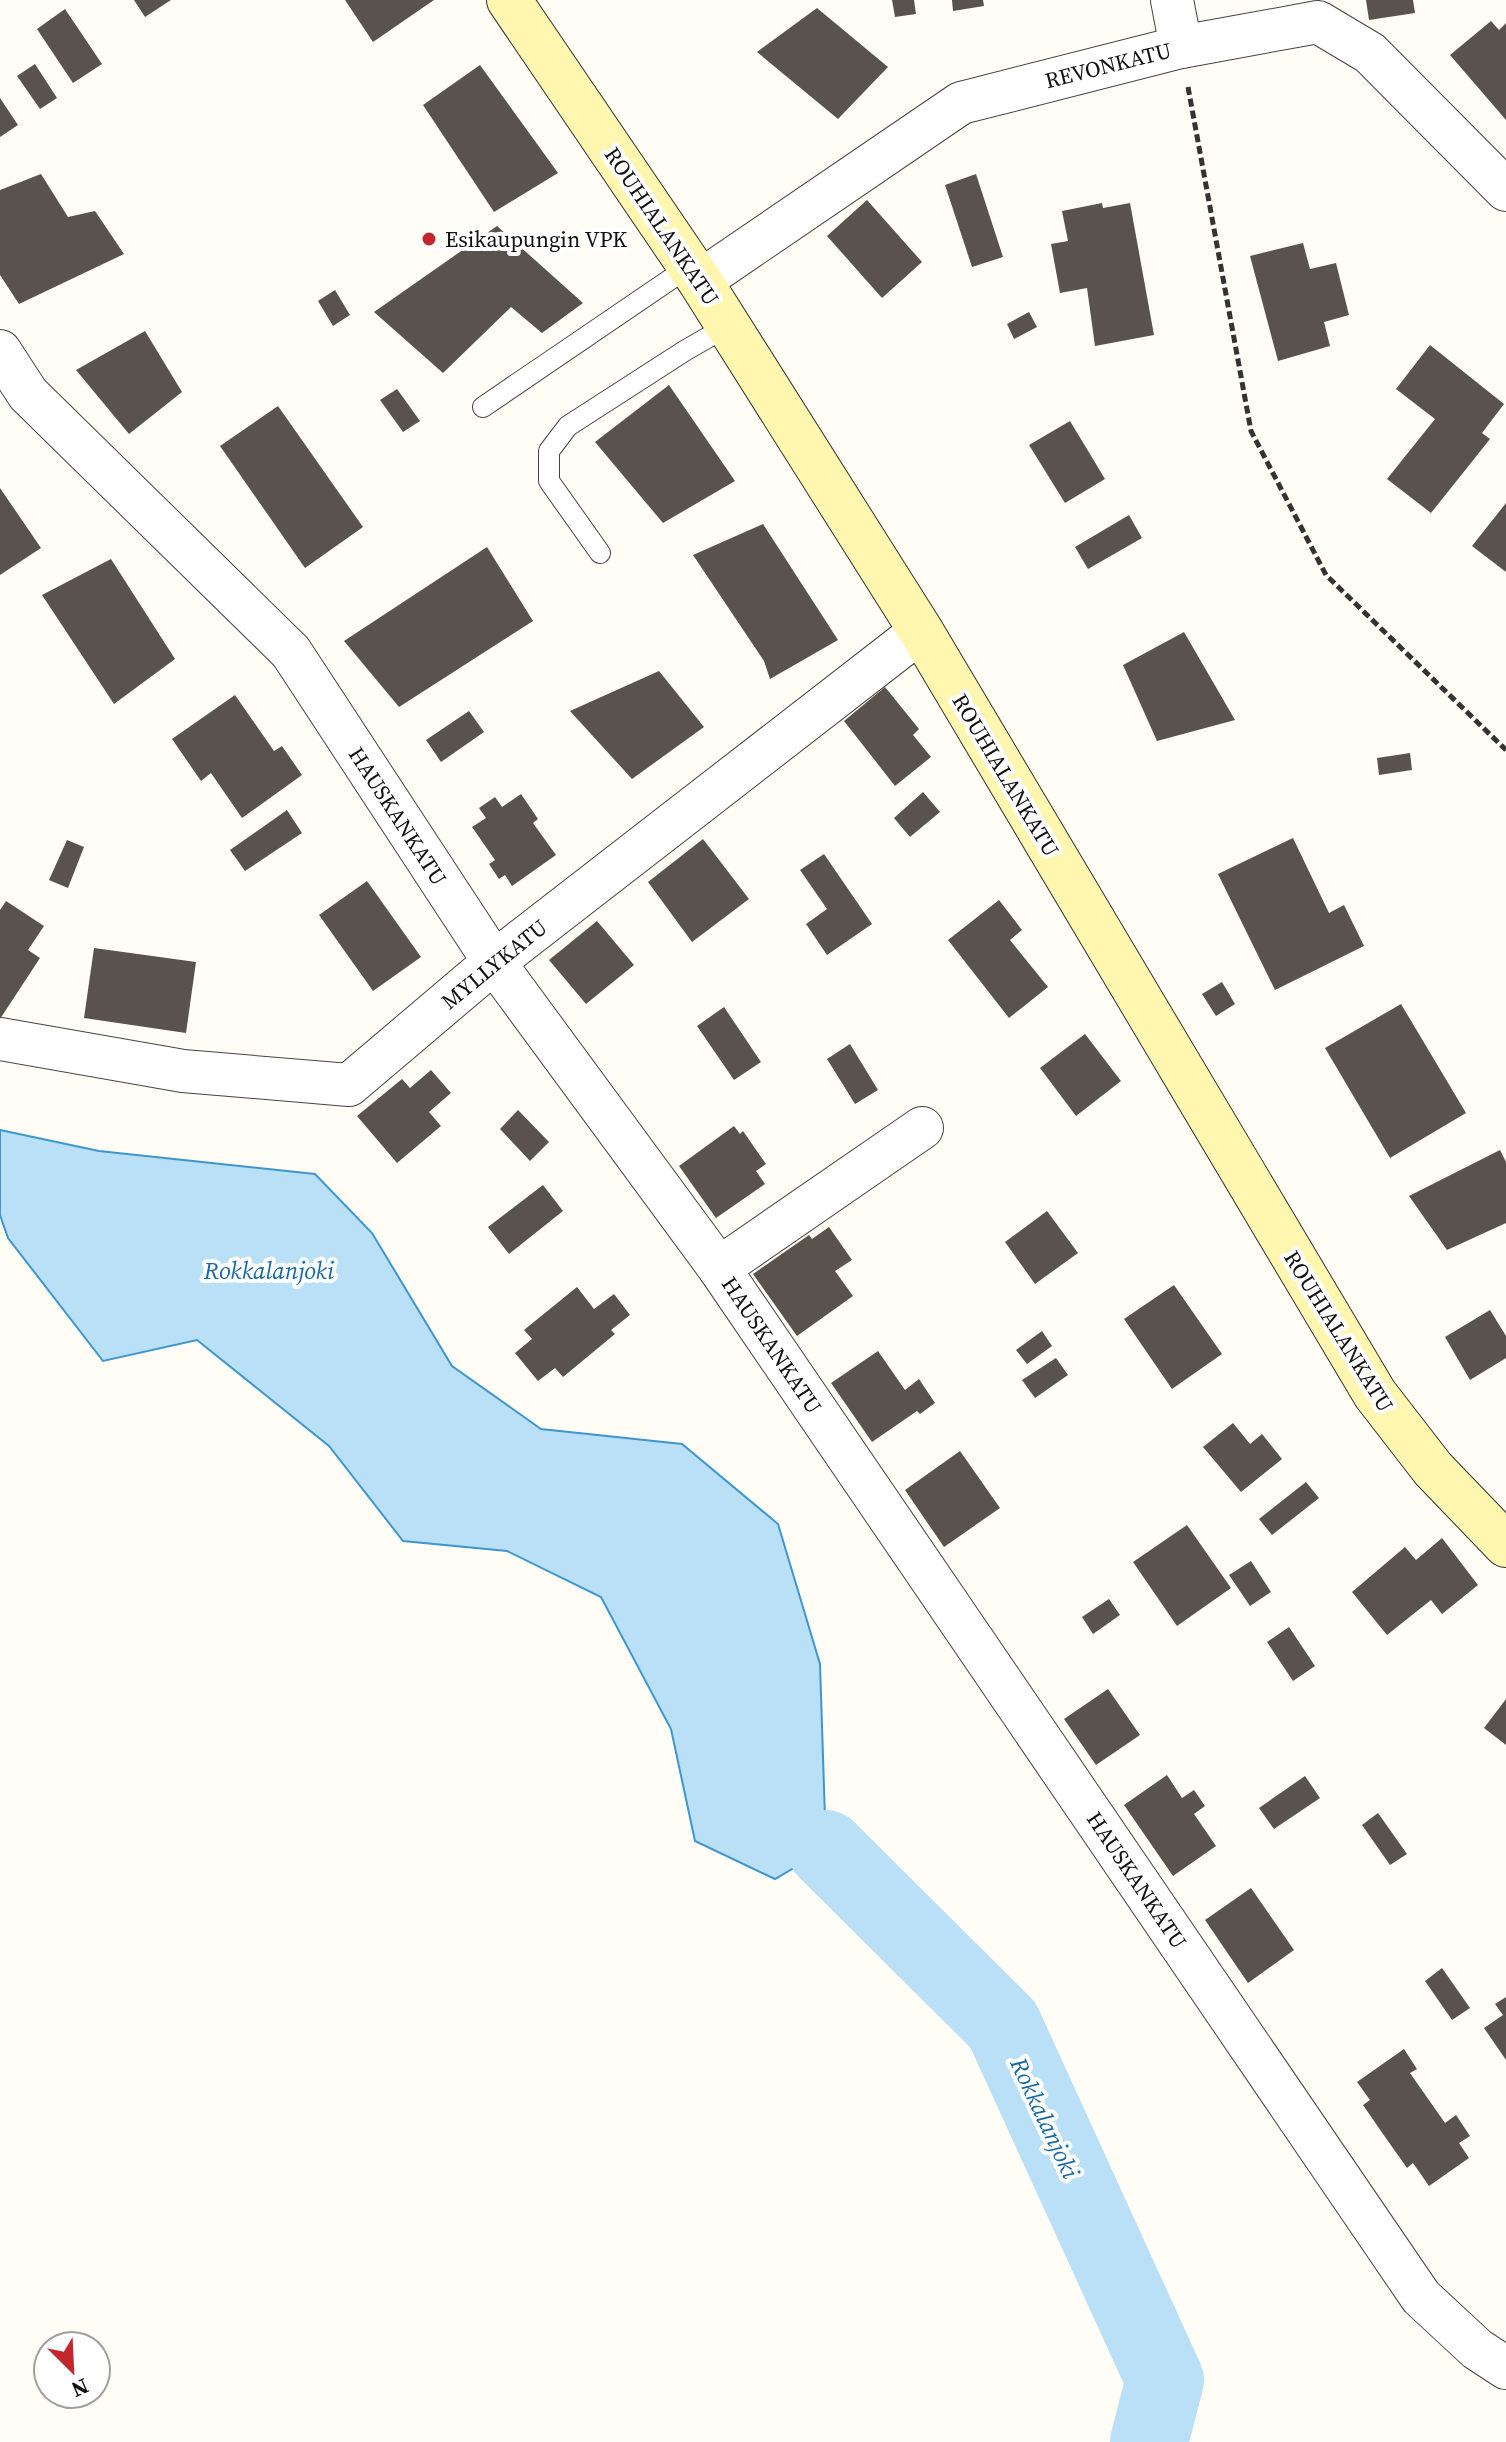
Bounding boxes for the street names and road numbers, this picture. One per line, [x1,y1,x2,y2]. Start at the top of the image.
street label: REVONKATU [1042,35,1174,95]
street label: ROUHIALANKATU [598,141,726,311]
street label: ROUHIALANKATU [945,688,1067,862]
street label: HAUSKANKATU [342,741,454,891]
street label: MYLLYKATU [435,912,553,1016]
street label: ROUHIALANKATU [1277,1245,1401,1417]
street label: HAUSKANKATU [715,1271,829,1419]
street label: HAUSKANKATU [1080,1806,1194,1954]

